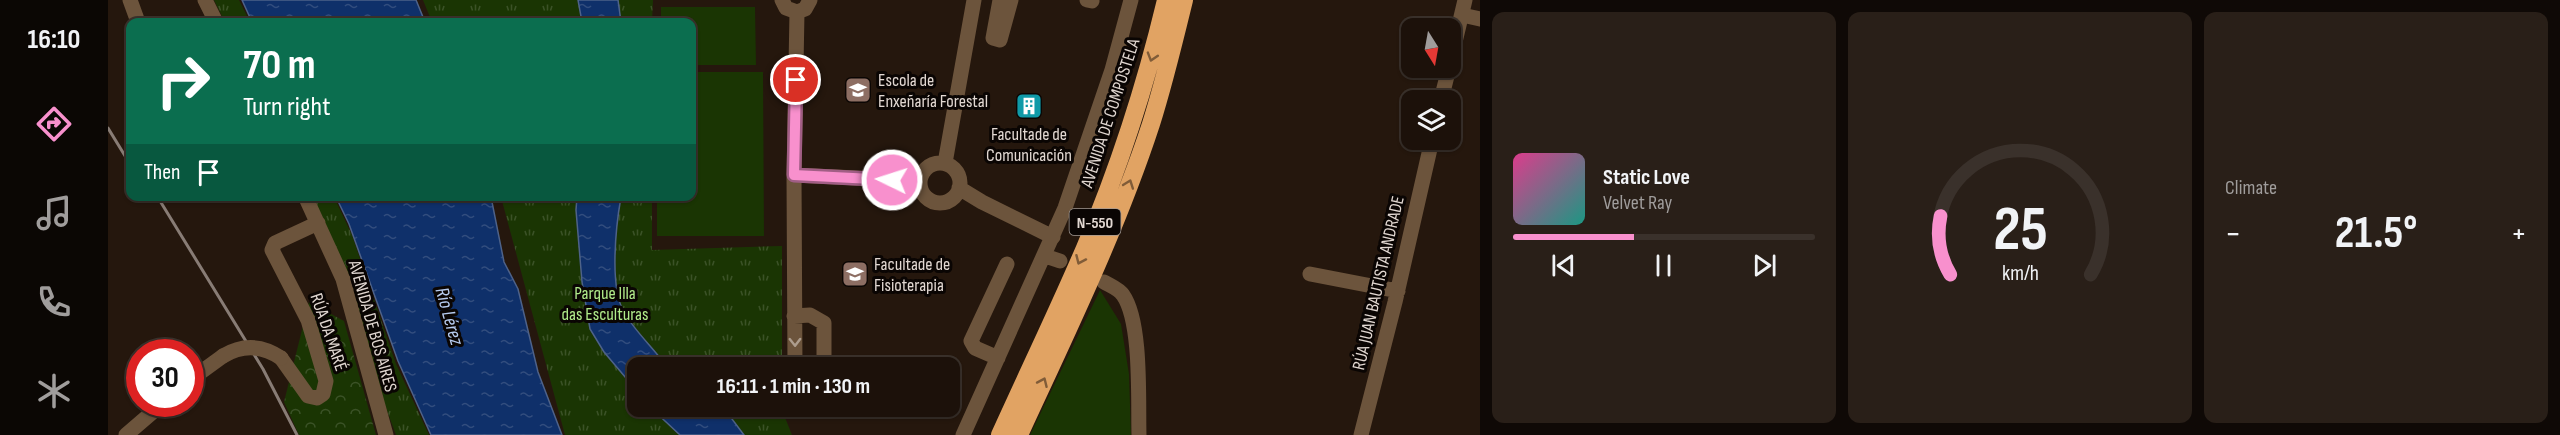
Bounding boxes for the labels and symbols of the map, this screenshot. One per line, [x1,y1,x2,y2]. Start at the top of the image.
north arrow [1401,18,1461,78]
street label: AVENIDA DE COMPOSTELA [1076,36,1145,191]
one-way arrow [1147,51,1159,62]
pin [770,54,821,105]
place label: Escola de Enxeñaría Forestal [878,70,988,112]
school or university icon: Escola de Enxeñaría Forestal [843,75,873,105]
building icon: Facultade de Comunicación [1014,91,1044,121]
place label: Facultade de Comunicación [986,124,1072,166]
position arrow [860,148,924,212]
one-way arrow [1122,179,1134,190]
street label: RÚA JUAN BAUTISTA ANDRADE [1348,194,1409,372]
road number: N-550 [1070,209,1120,235]
place label: Facultade de Fisioterapia [874,254,950,296]
one-way arrow [1075,254,1087,265]
street label: AVENIDA DE BOS AIRES [343,257,401,395]
school or university icon: Facultade de Fisioterapia [840,259,870,289]
park label: Parque Illa das Esculturas [562,283,649,325]
water label: Río Lérez [429,285,469,349]
street label: RÚA DA MARÉ [305,291,352,374]
one-way arrow [789,337,801,346]
speed limit sign: 30 [126,339,204,417]
one-way arrow [1036,377,1048,388]

